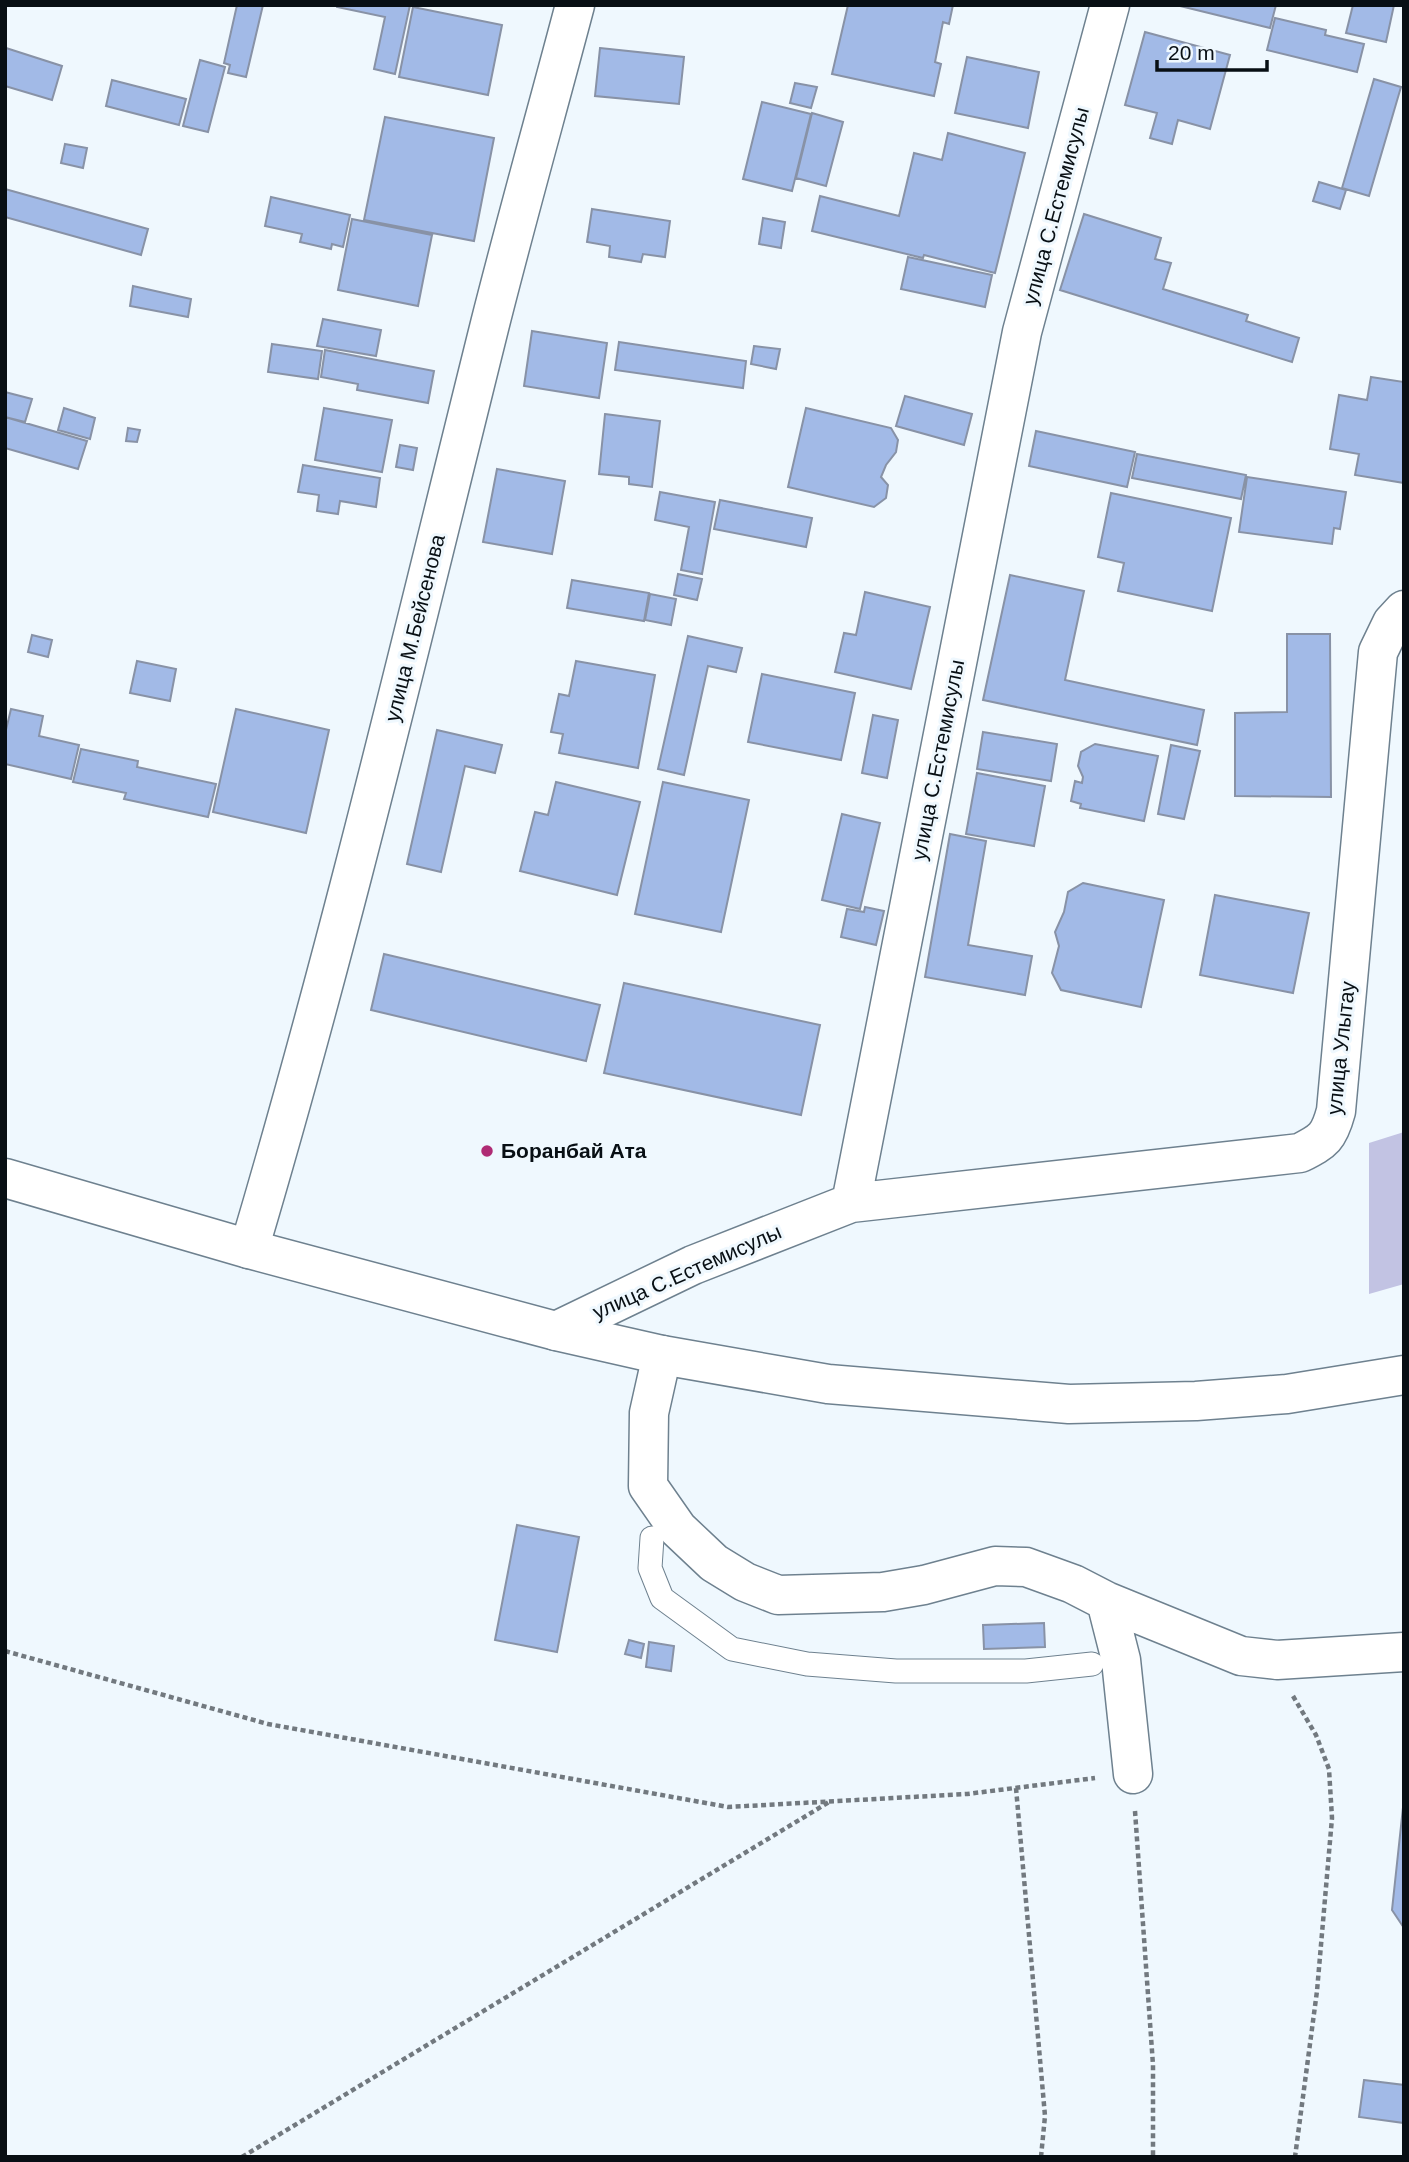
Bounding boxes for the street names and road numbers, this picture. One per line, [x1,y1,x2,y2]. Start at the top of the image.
street label: улица С.Естемисулы [1018,104,1093,307]
street label: улица М.Бейсенова [380,532,449,724]
street label: улица С.Естемисулы [907,658,968,862]
street label: улица Улытау [1322,980,1359,1116]
street label: улица С.Естемисулы [589,1220,785,1324]

